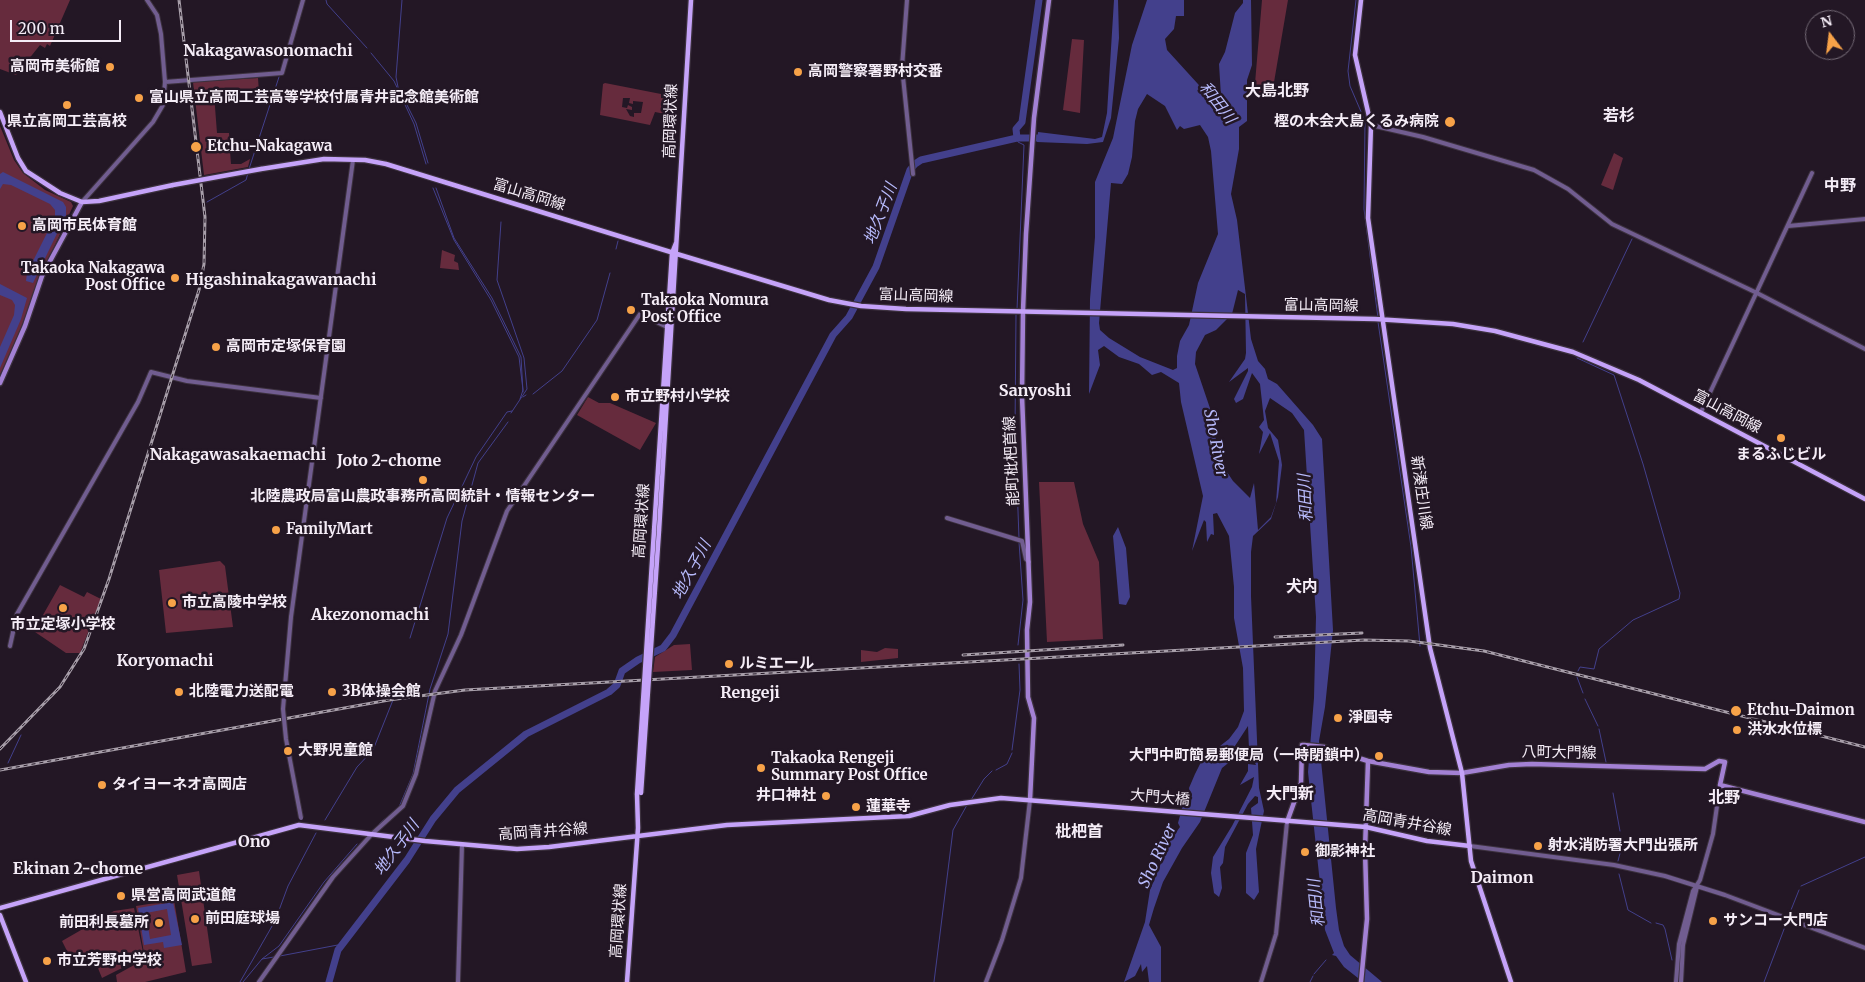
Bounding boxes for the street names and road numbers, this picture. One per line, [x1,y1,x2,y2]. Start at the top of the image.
street label: 高岡環状線 [661,83,681,159]
street label: 富山高岡線 [491,175,567,215]
street label: 富山高岡線 [878,286,954,306]
street label: 富山高岡線 [1283,296,1359,316]
street label: 富山高岡線 [1690,386,1764,438]
street label: 能町枇杷首線 [1001,416,1023,506]
street label: 新湊庄川線 [1407,455,1435,531]
street label: 高岡環状線 [630,483,654,559]
street label: 八町大門線 [1521,743,1597,763]
street label: 大門大橋 [1129,786,1191,810]
street label: 高岡青井谷線 [1361,806,1453,840]
street label: 高岡青井谷線 [497,820,589,844]
street label: 高岡環状線 [607,883,631,959]

